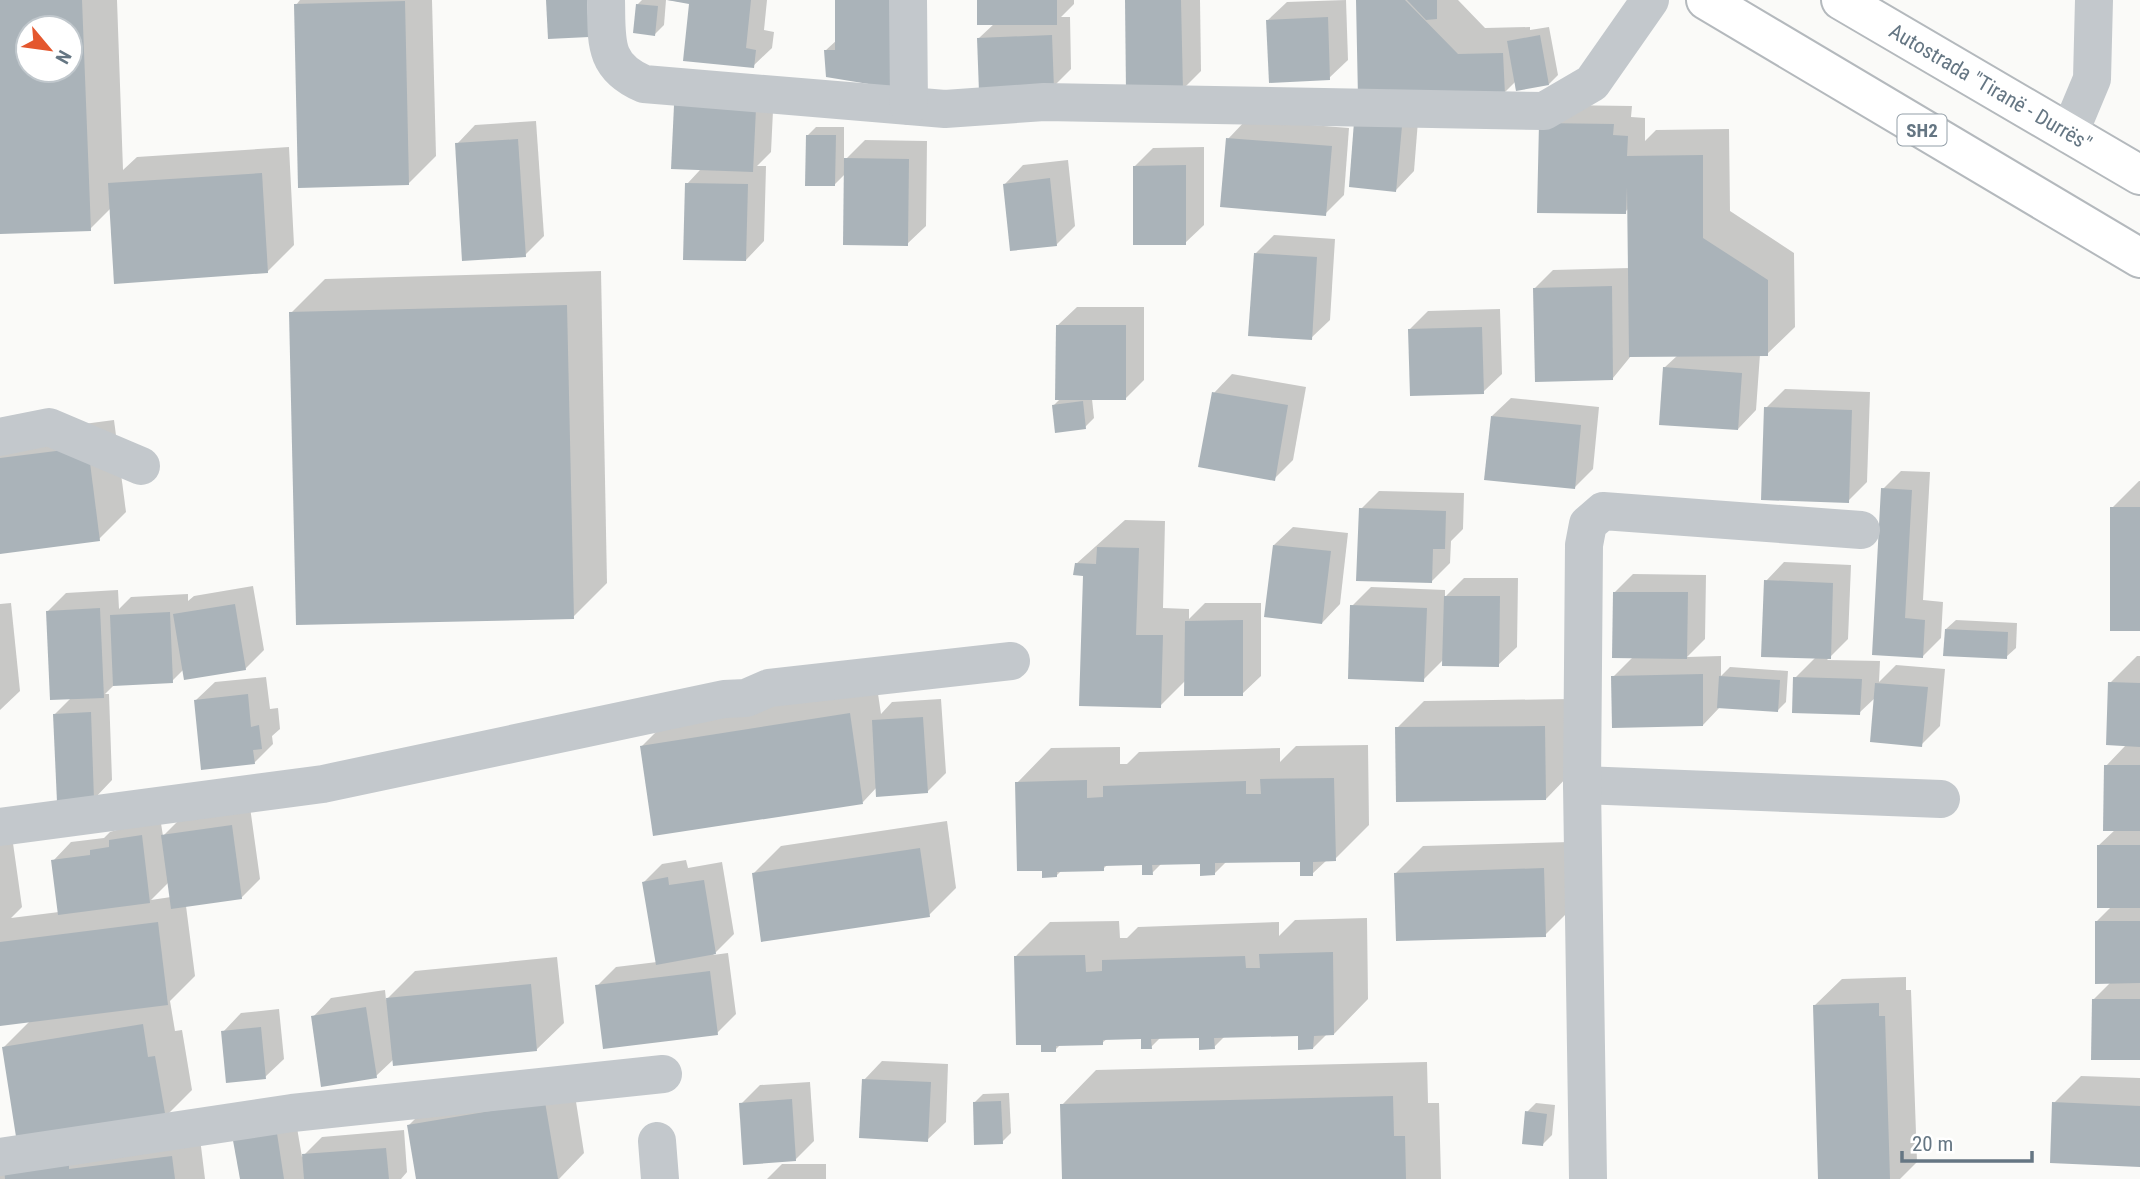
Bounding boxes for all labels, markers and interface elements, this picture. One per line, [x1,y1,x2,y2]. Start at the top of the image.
north arrow [14,14,84,84]
street label: Autostrada "Tiranë - Durrës" [1885,19,2096,156]
text: N [51,46,76,68]
road number: SH2 [1898,114,1946,146]
scale bar [1902,1120,2032,1164]
text: 20 m [1912,1132,1953,1156]

